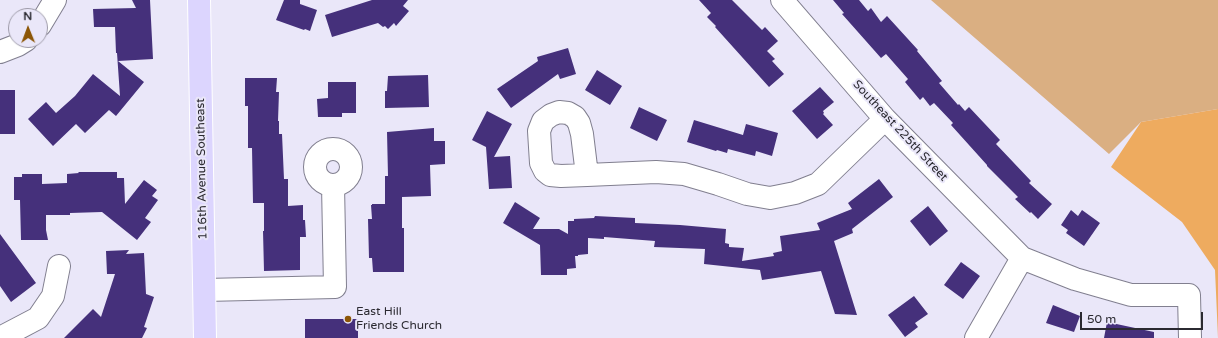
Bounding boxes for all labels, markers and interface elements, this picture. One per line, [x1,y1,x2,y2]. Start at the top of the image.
north arrow [8,8,48,48]
text: N [23,10,32,23]
street label: Southeast 225th Street [849,78,951,184]
street label: 116th Avenue Southeast [194,98,210,240]
scale bar [1082,304,1205,330]
place label: East Hill Friends Church [356,305,442,333]
text: 50 m [1087,312,1116,326]
marker: East Hill Friends Church [343,314,353,324]

